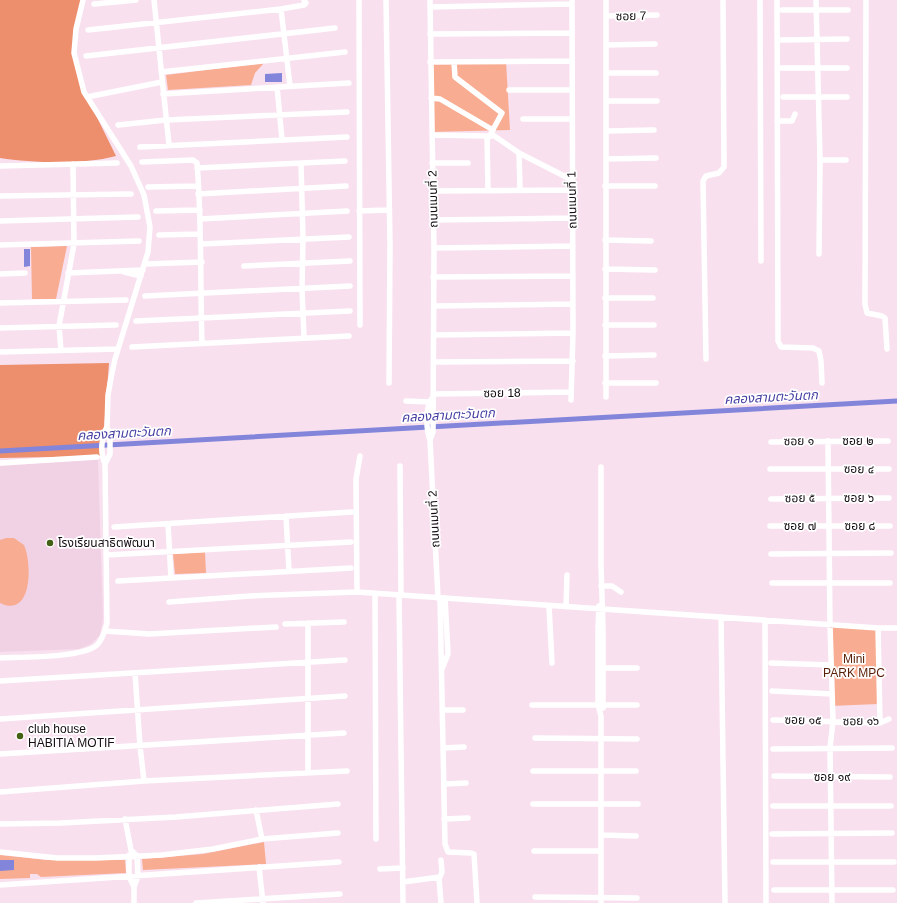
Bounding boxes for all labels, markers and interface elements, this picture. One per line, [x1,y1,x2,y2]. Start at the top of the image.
street label: ซอย 7 [616,9,647,23]
street label: ถนนเมนที่ 2 [423,170,441,228]
street label: ถนนเมนที่ 1 [562,171,580,229]
street label: ซอย 18 [483,386,521,400]
water label: คลองสามตะวันตก [724,387,819,407]
water label: คลองสามตะวันตก [401,405,496,425]
water label: คลองสามตะวันตก [77,423,172,443]
street label: ซอย ๑ [784,434,814,448]
street label: ซอย ๒ [842,434,874,448]
street label: ซอย ๔ [844,462,874,476]
street label: ถนนเมนที่ 2 [423,490,442,548]
street label: ซอย ๕ [785,491,815,505]
street label: ซอย ๖ [844,491,874,505]
street label: ซอย ๗ [784,519,816,533]
street label: ซอย ๘ [845,519,876,533]
place label: โรงเรียนสาธิตพัฒนา [58,536,155,550]
marker: โรงเรียนสาธิตพัฒนา [45,538,55,548]
park label: Mini PARK MPC [823,652,885,680]
street label: ซอย ๑๕ [784,713,822,727]
street label: ซอย ๑๖ [843,714,879,728]
place label: club house HABITIA MOTIF [28,722,115,750]
marker: club house HABITIA MOTIF [15,731,25,741]
street label: ซอย ๑๙ [814,770,850,784]

